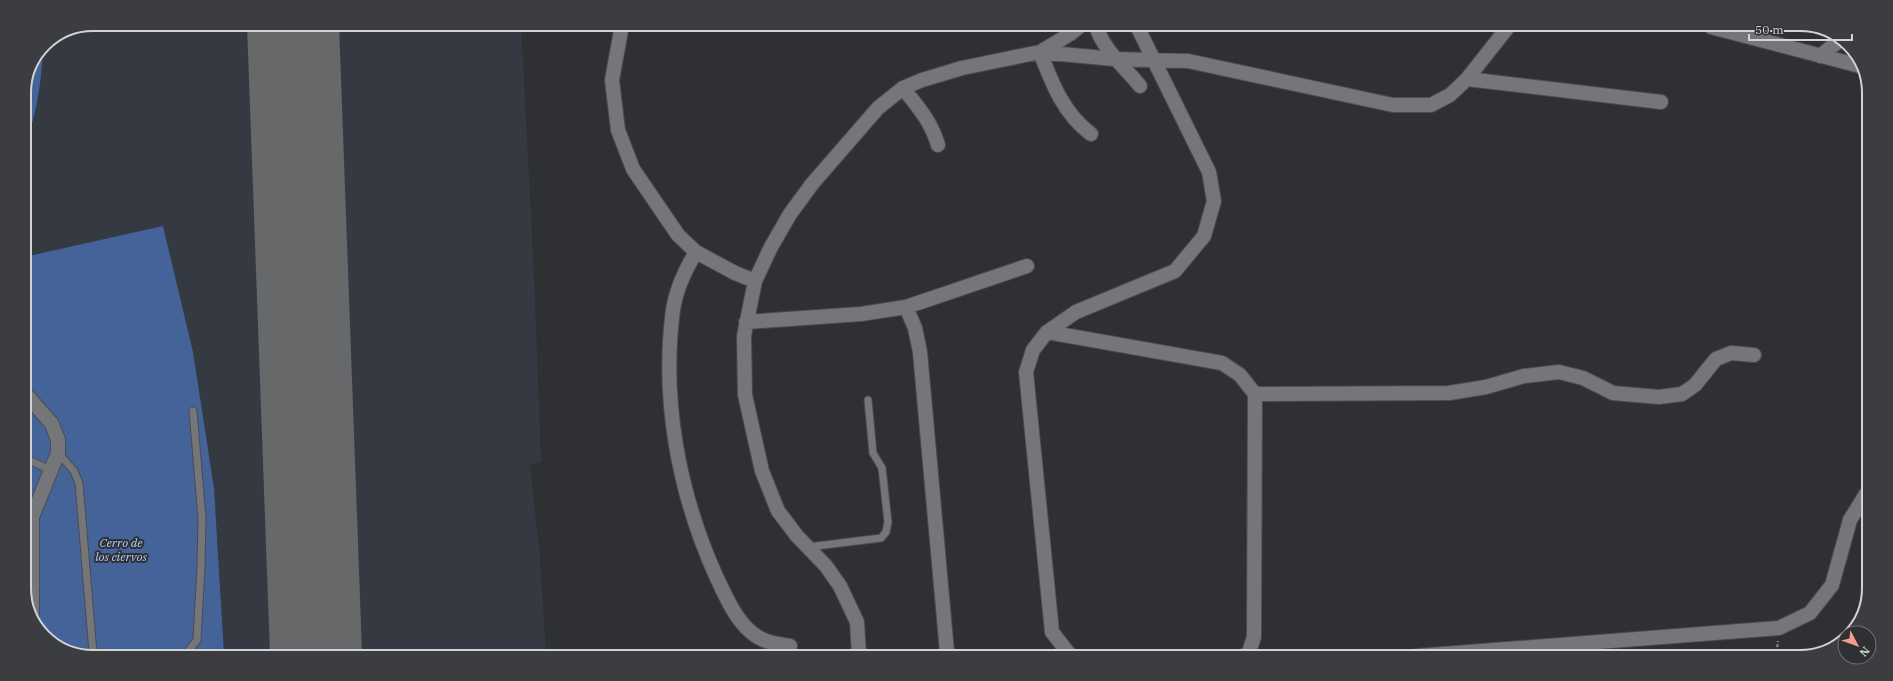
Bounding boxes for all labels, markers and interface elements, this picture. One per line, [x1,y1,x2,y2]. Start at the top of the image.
scale bar [1749,16,1852,42]
text: 50 m [1755,22,1784,37]
park label: Cerro de los ciervos [95,535,147,564]
north arrow [1837,625,1877,665]
text: N [1856,644,1873,660]

